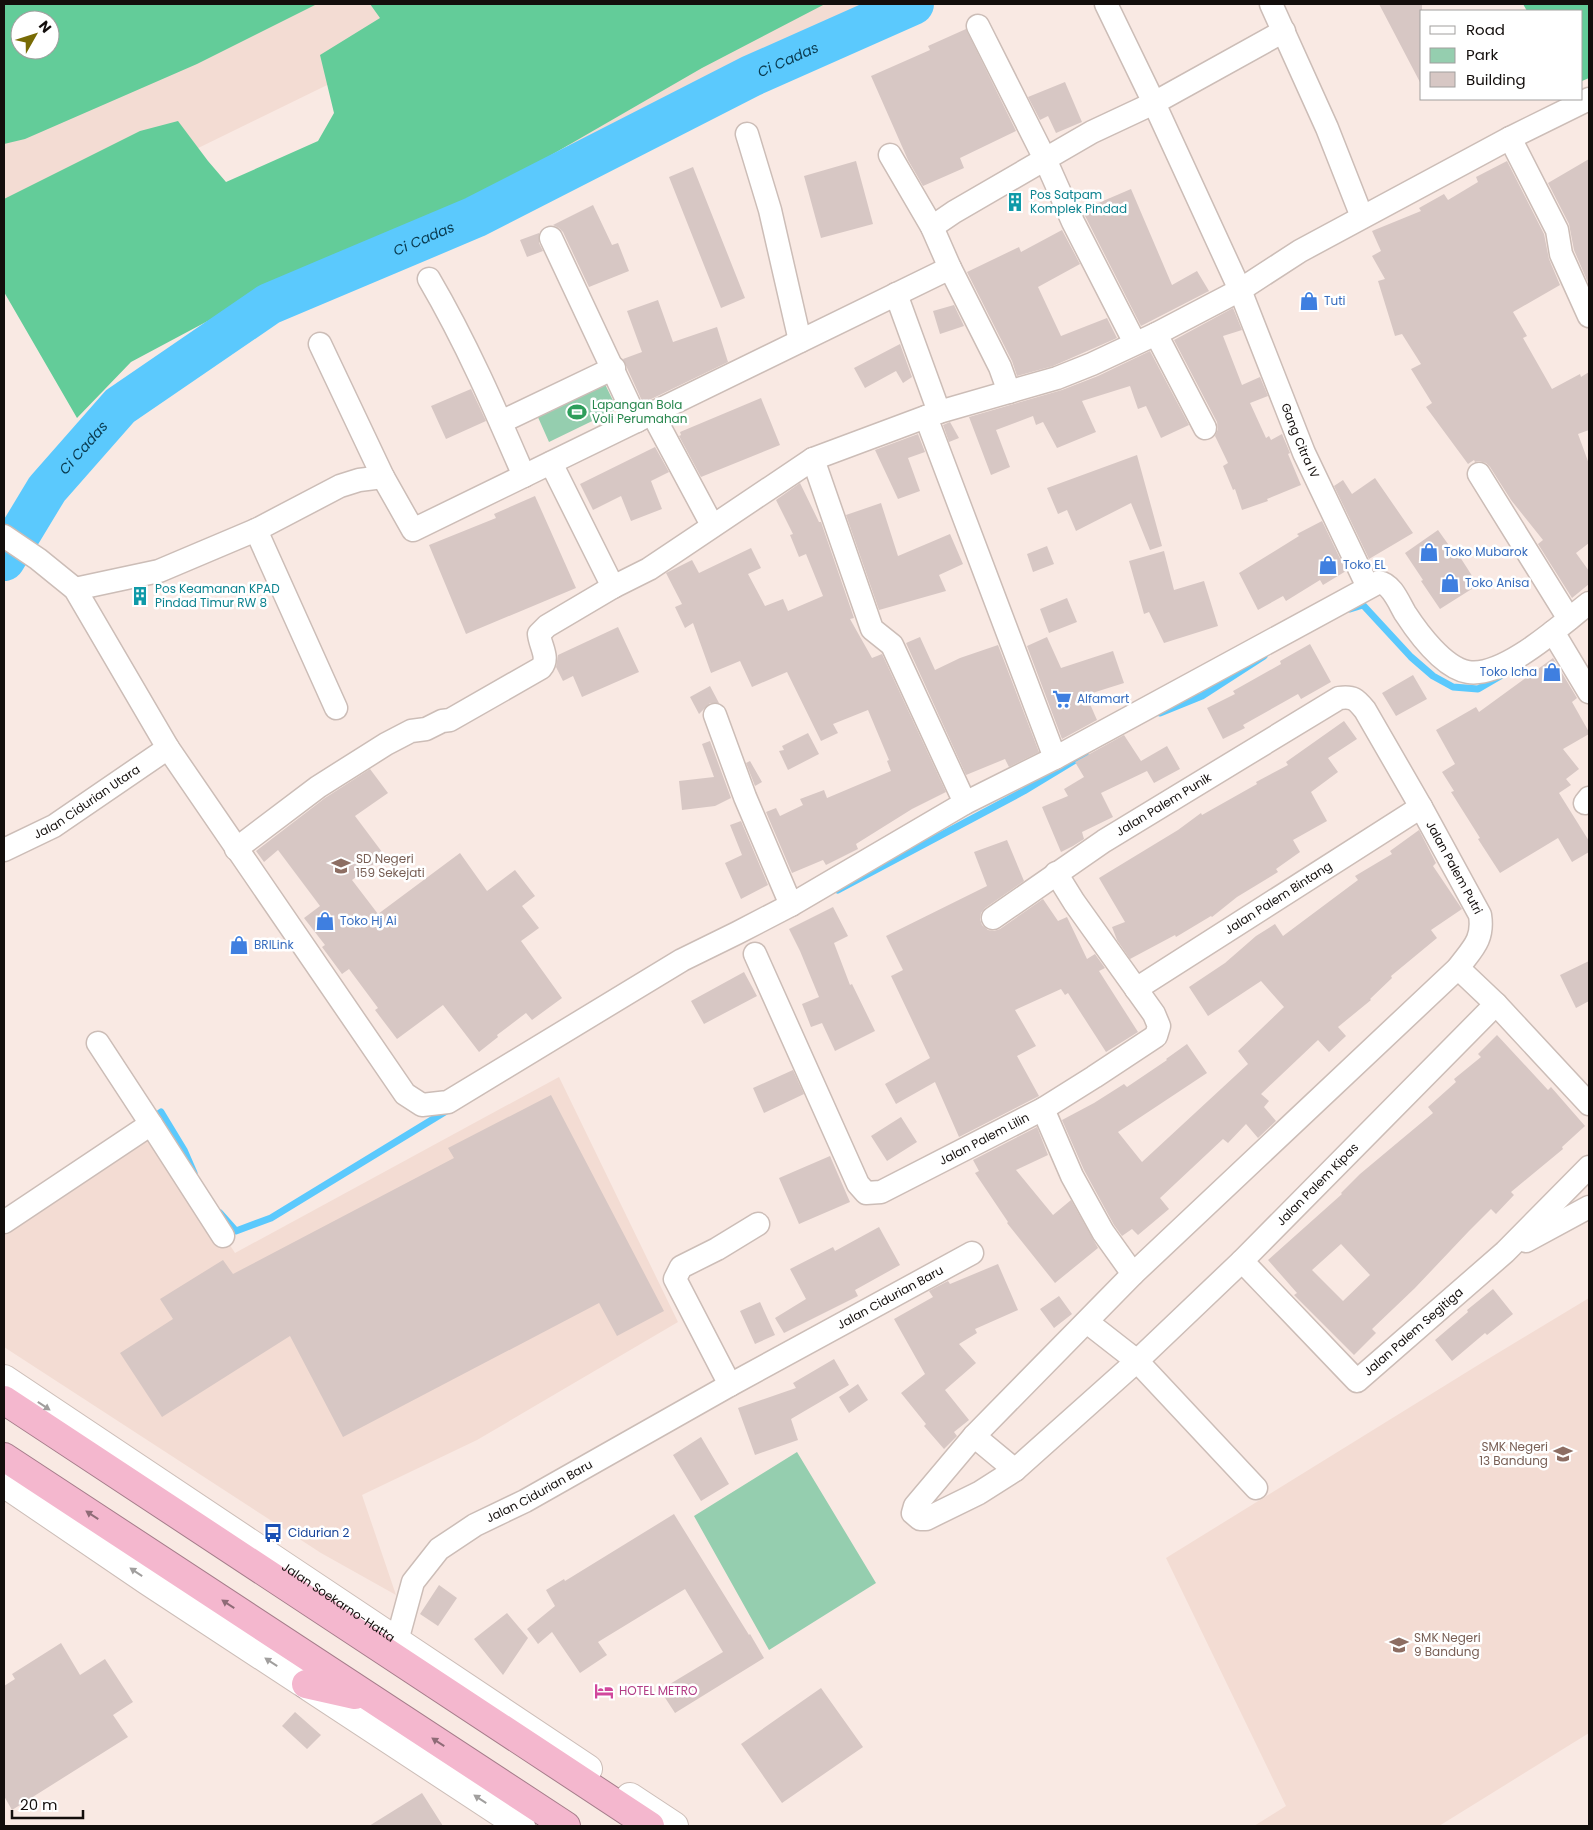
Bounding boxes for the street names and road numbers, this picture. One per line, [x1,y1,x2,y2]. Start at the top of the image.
street label: Gang Citra IV [1277,400,1324,481]
street label: Jalan Cidurian Utara [31,761,143,843]
street label: Jalan Palem Punik [1112,768,1215,840]
street label: Jalan Palem Putri [1422,818,1487,917]
street label: Jalan Palem Bintang [1221,857,1335,938]
street label: Jalan Palem Lilin [936,1108,1032,1169]
street label: Jalan Palem Kipas [1272,1139,1362,1229]
street label: Jalan Cidurian Baru [834,1261,946,1333]
street label: Jalan Palem Segitiga [1360,1283,1466,1380]
street label: Jalan Cidurian Baru [483,1456,595,1526]
street label: Jalan Soekarno-Hatta [279,1558,399,1646]

